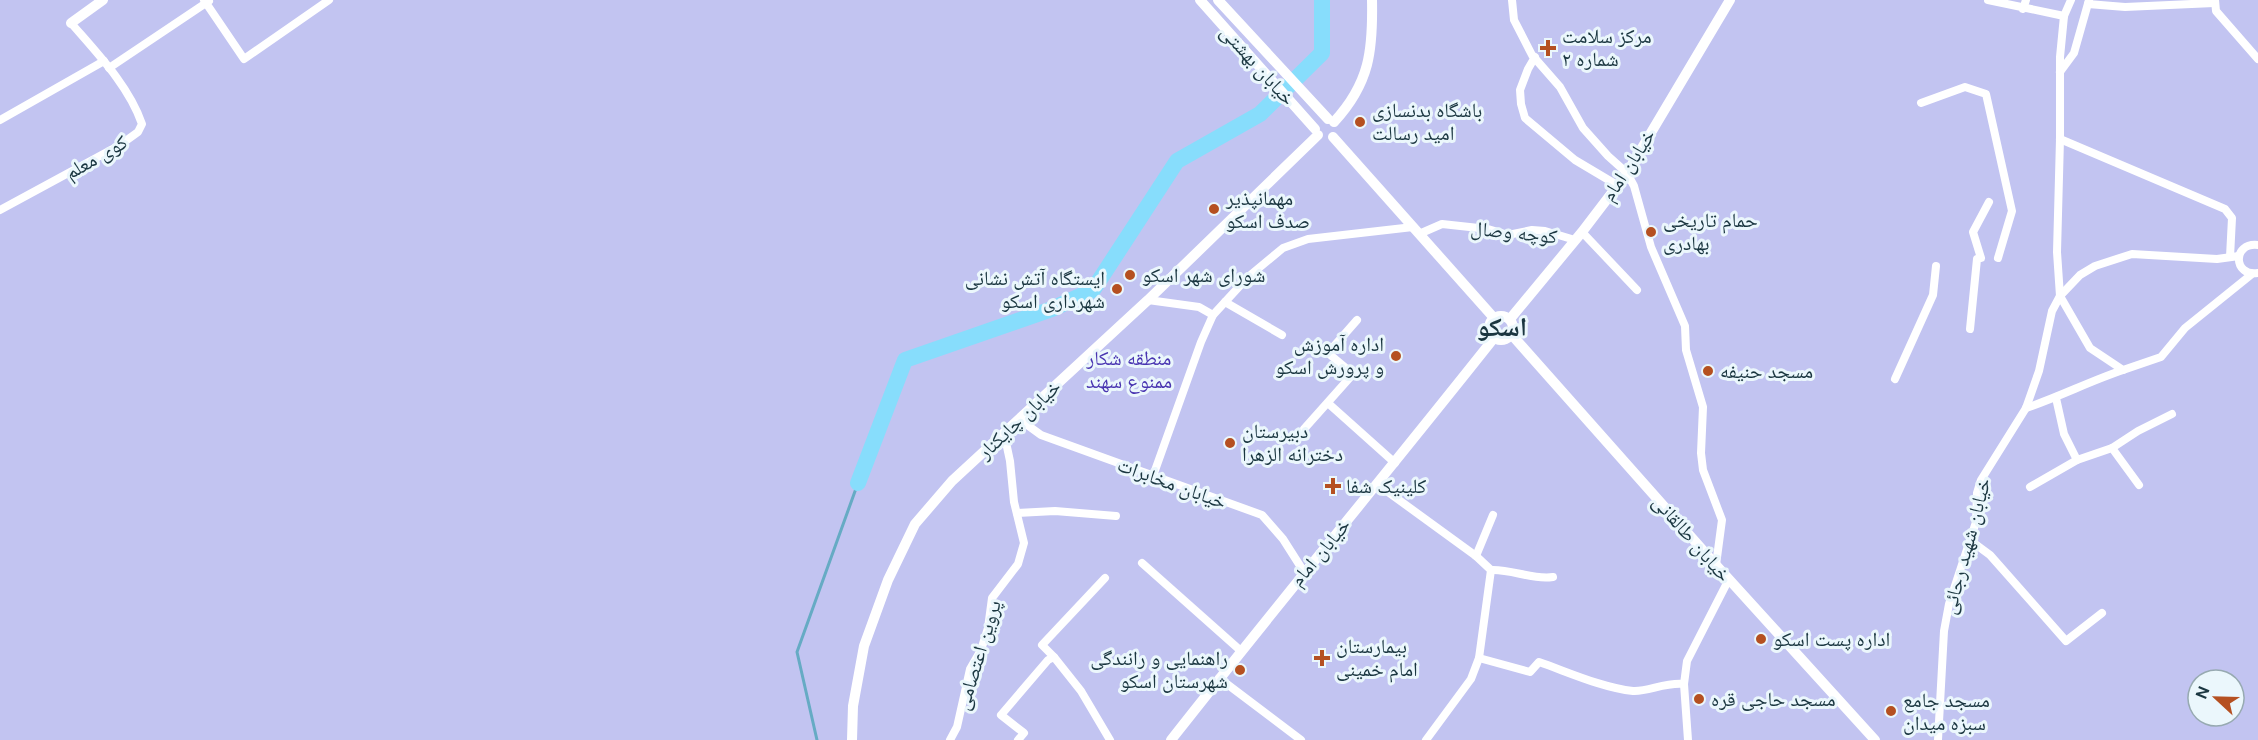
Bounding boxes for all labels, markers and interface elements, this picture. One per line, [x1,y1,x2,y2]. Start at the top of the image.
street label: خیابان بهشتی [1215,19,1301,111]
place label: مرکز سلامت شماره ۲ [1562,23,1652,72]
marker: مرکز سلامت شماره ۲ [1539,39,1557,57]
place label: باشگاه بدنسازی امید رسالت [1372,97,1482,146]
marker: باشگاه بدنسازی امید رسالت [1353,115,1367,129]
street label: خیابان امام [1595,124,1662,207]
street label: کوی معلم [60,129,133,186]
place label: مهمانپذیر صدف اسکو [1225,185,1310,234]
marker: مهمانپذیر صدف اسکو [1207,202,1221,216]
place label: حمام تاریخی بهادری [1663,207,1758,256]
street label: کوچه وصال [1469,215,1559,249]
marker: حمام تاریخی بهادری [1644,225,1658,239]
place label: شورای شهر اسکو [1142,262,1265,288]
place label: ایستگاه آتش نشانی شهرداری اسکو [965,265,1105,314]
marker: شورای شهر اسکو [1123,268,1137,282]
marker: ایستگاه آتش نشانی شهرداری اسکو [1110,282,1124,296]
district label: اسکو [1477,310,1527,344]
place label: اداره آموزش و پرورش اسکو [1275,331,1384,380]
park label: منطقه شکار ممنوع سهند [1086,345,1172,394]
marker: اداره آموزش و پرورش اسکو [1389,349,1403,363]
place label: مسجد حنیفه [1720,358,1813,384]
marker: مسجد حنیفه [1701,364,1715,378]
street label: خیابان چایکنار [971,373,1066,465]
place label: دبیرستان دخترانه الزهرا [1242,418,1343,467]
marker: دبیرستان دخترانه الزهرا [1223,436,1237,450]
street label: خیابان مخابرات [1114,451,1230,515]
place label: کلینیک شفا [1346,473,1426,499]
street label: خیابان شهید رجائی [1935,475,1997,617]
marker: کلینیک شفا [1324,477,1342,495]
street label: خیابان طالقانی [1647,489,1737,587]
street label: خیابان امام [1284,512,1357,592]
street label: پروین اعتصامی [949,597,1007,713]
place label: اداره پست اسکو [1773,626,1890,652]
marker: اداره پست اسکو [1754,632,1768,646]
place label: بیمارستان امام خمینی [1336,633,1418,683]
place label: راهنمایی و رانندگی شهرستان اسکو [1090,645,1228,694]
marker: بیمارستان امام خمینی [1313,649,1331,667]
marker: راهنمایی و رانندگی شهرستان اسکو [1233,663,1247,677]
north arrow [2186,668,2246,728]
text: N [2191,683,2214,702]
place label: مسجد حاجی قره [1711,686,1836,712]
place label: مسجد جامع سبزه میدان [1903,687,1990,736]
marker: مسجد حاجی قره [1692,692,1706,706]
marker: مسجد جامع سبزه میدان [1884,704,1898,718]

